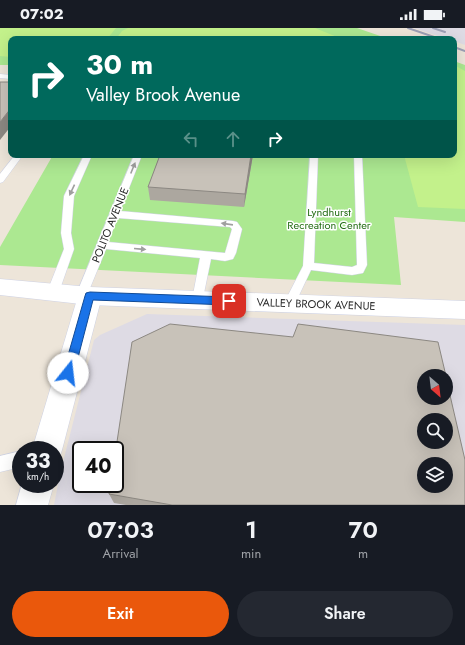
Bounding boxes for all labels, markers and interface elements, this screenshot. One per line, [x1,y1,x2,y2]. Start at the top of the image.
text: 07:02 [20,3,64,25]
text: 30 m [86,44,153,85]
icon: right [20,52,72,104]
text: Valley Brook Avenue [86,82,240,108]
icon: left [180,128,202,150]
icon: ahead [222,128,244,150]
icon: right [264,128,286,150]
one-way arrow [130,162,136,174]
one-way arrow [69,185,75,196]
street label: POLITO AVENUE [88,185,132,265]
park label: Lyndhurst Recreation Center [287,204,371,233]
one-way arrow [221,221,233,227]
one-way arrow [134,246,147,252]
pin [212,284,246,318]
icon: arrive [218,290,240,312]
street label: VALLEY BROOK AVENUE [256,294,376,314]
position arrow [47,352,89,394]
north arrow [417,369,453,405]
map controls [417,369,453,493]
button: search [417,413,453,449]
speed limit sign: 40 [72,441,124,493]
text: 33 [26,447,50,476]
button: layers [417,457,453,493]
text: km/h [27,469,49,484]
text: 07:03 [87,512,154,547]
text: 1 [245,512,257,547]
text: 70 [348,512,378,547]
text: Arrival [103,544,138,563]
text: min [241,544,261,563]
text: m [358,544,368,563]
button: Exit [12,591,229,637]
button: Share [237,591,453,637]

